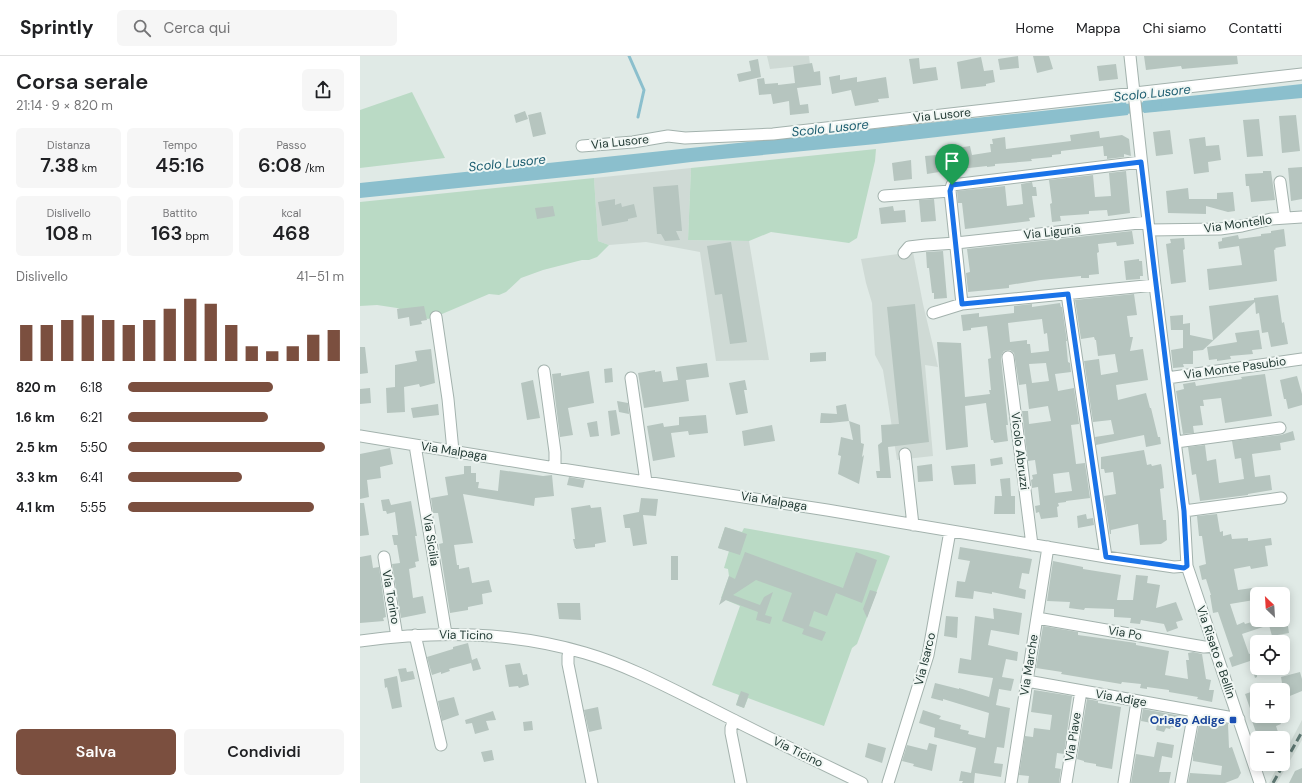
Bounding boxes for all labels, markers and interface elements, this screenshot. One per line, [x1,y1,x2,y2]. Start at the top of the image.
search box [117,10,397,46]
text: Sprintly [20,15,93,40]
icon: search [131,17,153,39]
text: Cerca qui [163,18,230,38]
text: Home [1016,19,1054,37]
text: Mappa [1076,19,1120,37]
text: Chi siamo [1142,19,1206,37]
text: Contatti [1228,19,1282,37]
text: Corsa serale [16,67,148,96]
button: share [302,69,344,111]
water label: Scolo Lusore [1113,80,1191,106]
text: 21:14 · 9 × 820 m [16,97,113,114]
street label: Via Lusore [912,104,972,126]
water label: Scolo Lusore [791,115,869,141]
street label: Via Lusore [590,131,650,153]
text: Distanza [47,138,90,152]
text: Tempo [163,138,197,152]
text: Passo [276,138,306,152]
pin [935,144,969,185]
water label: Scolo Lusore [468,150,546,176]
icon: arrive [941,150,963,172]
text: 7.38 [40,152,79,178]
text: 45:16 [155,152,205,178]
text: 6:08 [258,152,302,178]
text: km [79,161,97,175]
text: /km [302,161,325,175]
text: Dislivello [47,206,91,220]
text: Battito [163,206,197,220]
text: kcal [281,206,301,220]
street label: Via Montello [1203,211,1273,237]
text: 108 [46,220,79,246]
text: 163 [151,220,183,246]
text: 468 [272,220,310,246]
street label: Via Liguria [1023,221,1081,243]
text: m [79,229,92,243]
text: bpm [183,229,209,243]
text: Dislivello [16,268,68,285]
text: 41–51 m [296,268,344,285]
street label: Via Monte Pasubio [1183,353,1287,383]
text: 820 m [16,379,56,396]
text: 6:18 [80,379,103,396]
text: 1.6 km [16,409,55,426]
text: 6:21 [80,409,102,426]
street label: Vicolo Abruzzi [1007,411,1033,491]
street label: Via Malpaga [420,438,488,464]
text: 2.5 km [16,439,58,456]
text: 5:50 [80,439,107,456]
text: 3.3 km [16,469,58,486]
text: 6:41 [80,469,103,486]
street label: Via Malpaga [740,488,808,514]
text: 4.1 km [16,499,55,516]
text: 5:55 [80,499,106,516]
street label: Via Sicilia [419,513,443,567]
street label: Via Torino [378,569,404,625]
north arrow [1250,587,1290,627]
map controls [1250,587,1290,771]
street label: Via Risato e Bellin [1193,604,1239,701]
street label: Via Po [1107,622,1143,644]
street label: Via Ticino [439,627,493,643]
street label: Via Isarco [911,631,939,687]
street label: Via Marche [1016,633,1042,697]
button: locate [1250,635,1290,675]
button: + [1250,683,1290,723]
street label: Via Adige [1094,686,1148,710]
street label: Via Piave [1061,711,1085,763]
place label: Oriago Adige [1150,712,1225,728]
marker: Oriago Adige [1228,715,1238,725]
button: Salva [16,729,176,775]
button: Condividi [184,729,344,775]
button: − [1250,731,1290,771]
street label: Via Ticino [770,733,826,771]

